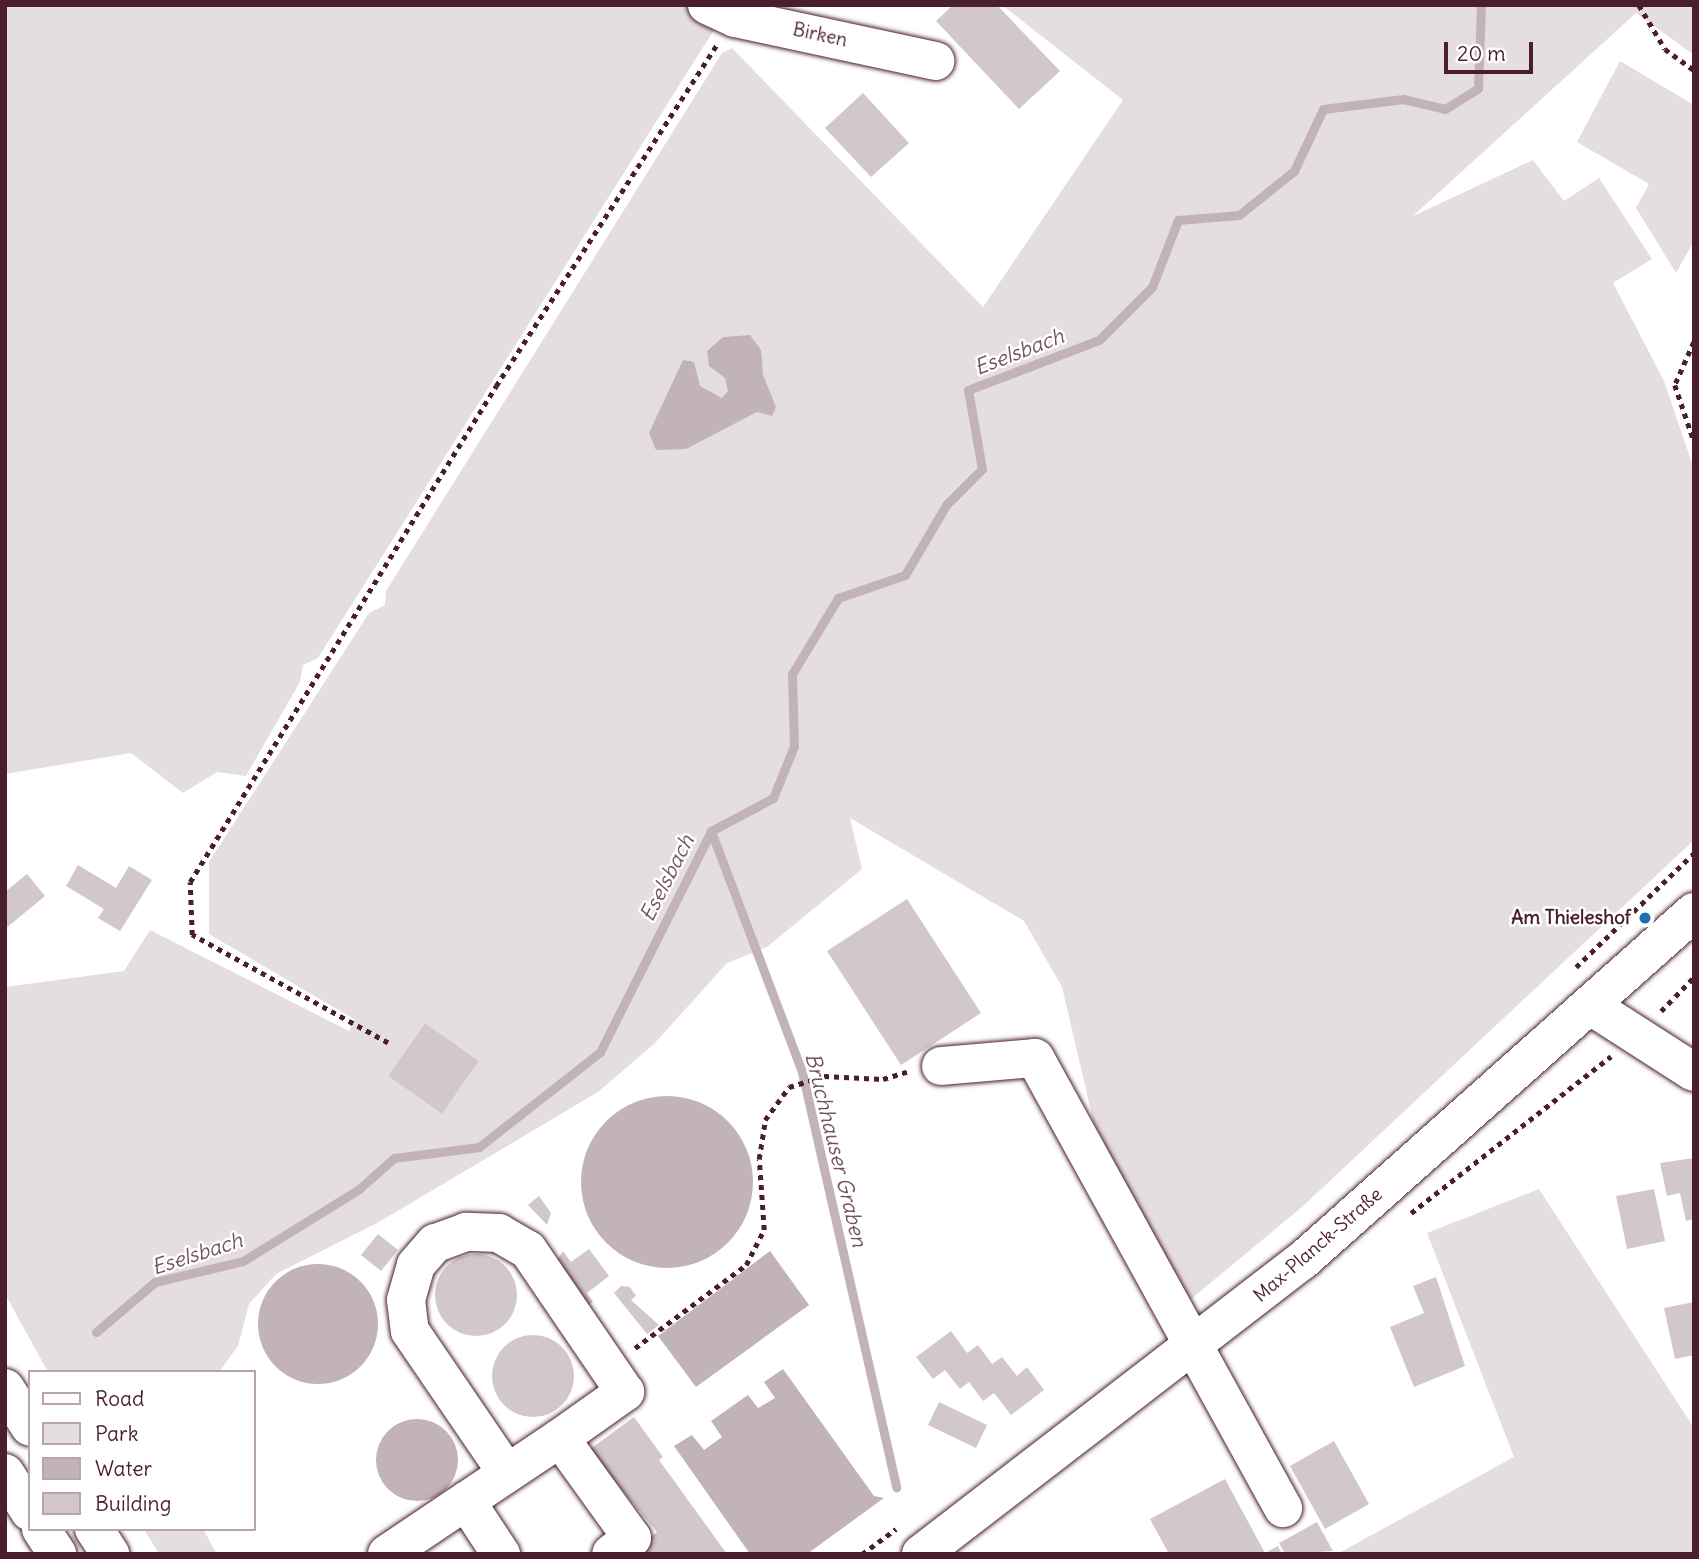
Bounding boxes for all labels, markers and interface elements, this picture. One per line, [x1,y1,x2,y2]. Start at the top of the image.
street label: Birken [791,18,849,52]
scale bar [1447,28,1536,72]
text: 20 m [1457,40,1506,67]
water label: Eselsbach [971,323,1067,381]
water label: Eselsbach [634,831,700,925]
place label: Am Thieleshof [1511,907,1631,929]
marker: Am Thieleshof [1637,910,1653,926]
water label: Bruchhauser Graben [800,1051,872,1249]
street label: Max-Planck-Straße [1249,1183,1387,1307]
water label: Eselsbach [149,1228,245,1280]
legend [28,1370,256,1531]
text: Road [95,1385,144,1412]
text: Park [95,1420,138,1447]
text: Water [95,1455,152,1482]
text: Building [95,1490,171,1517]

